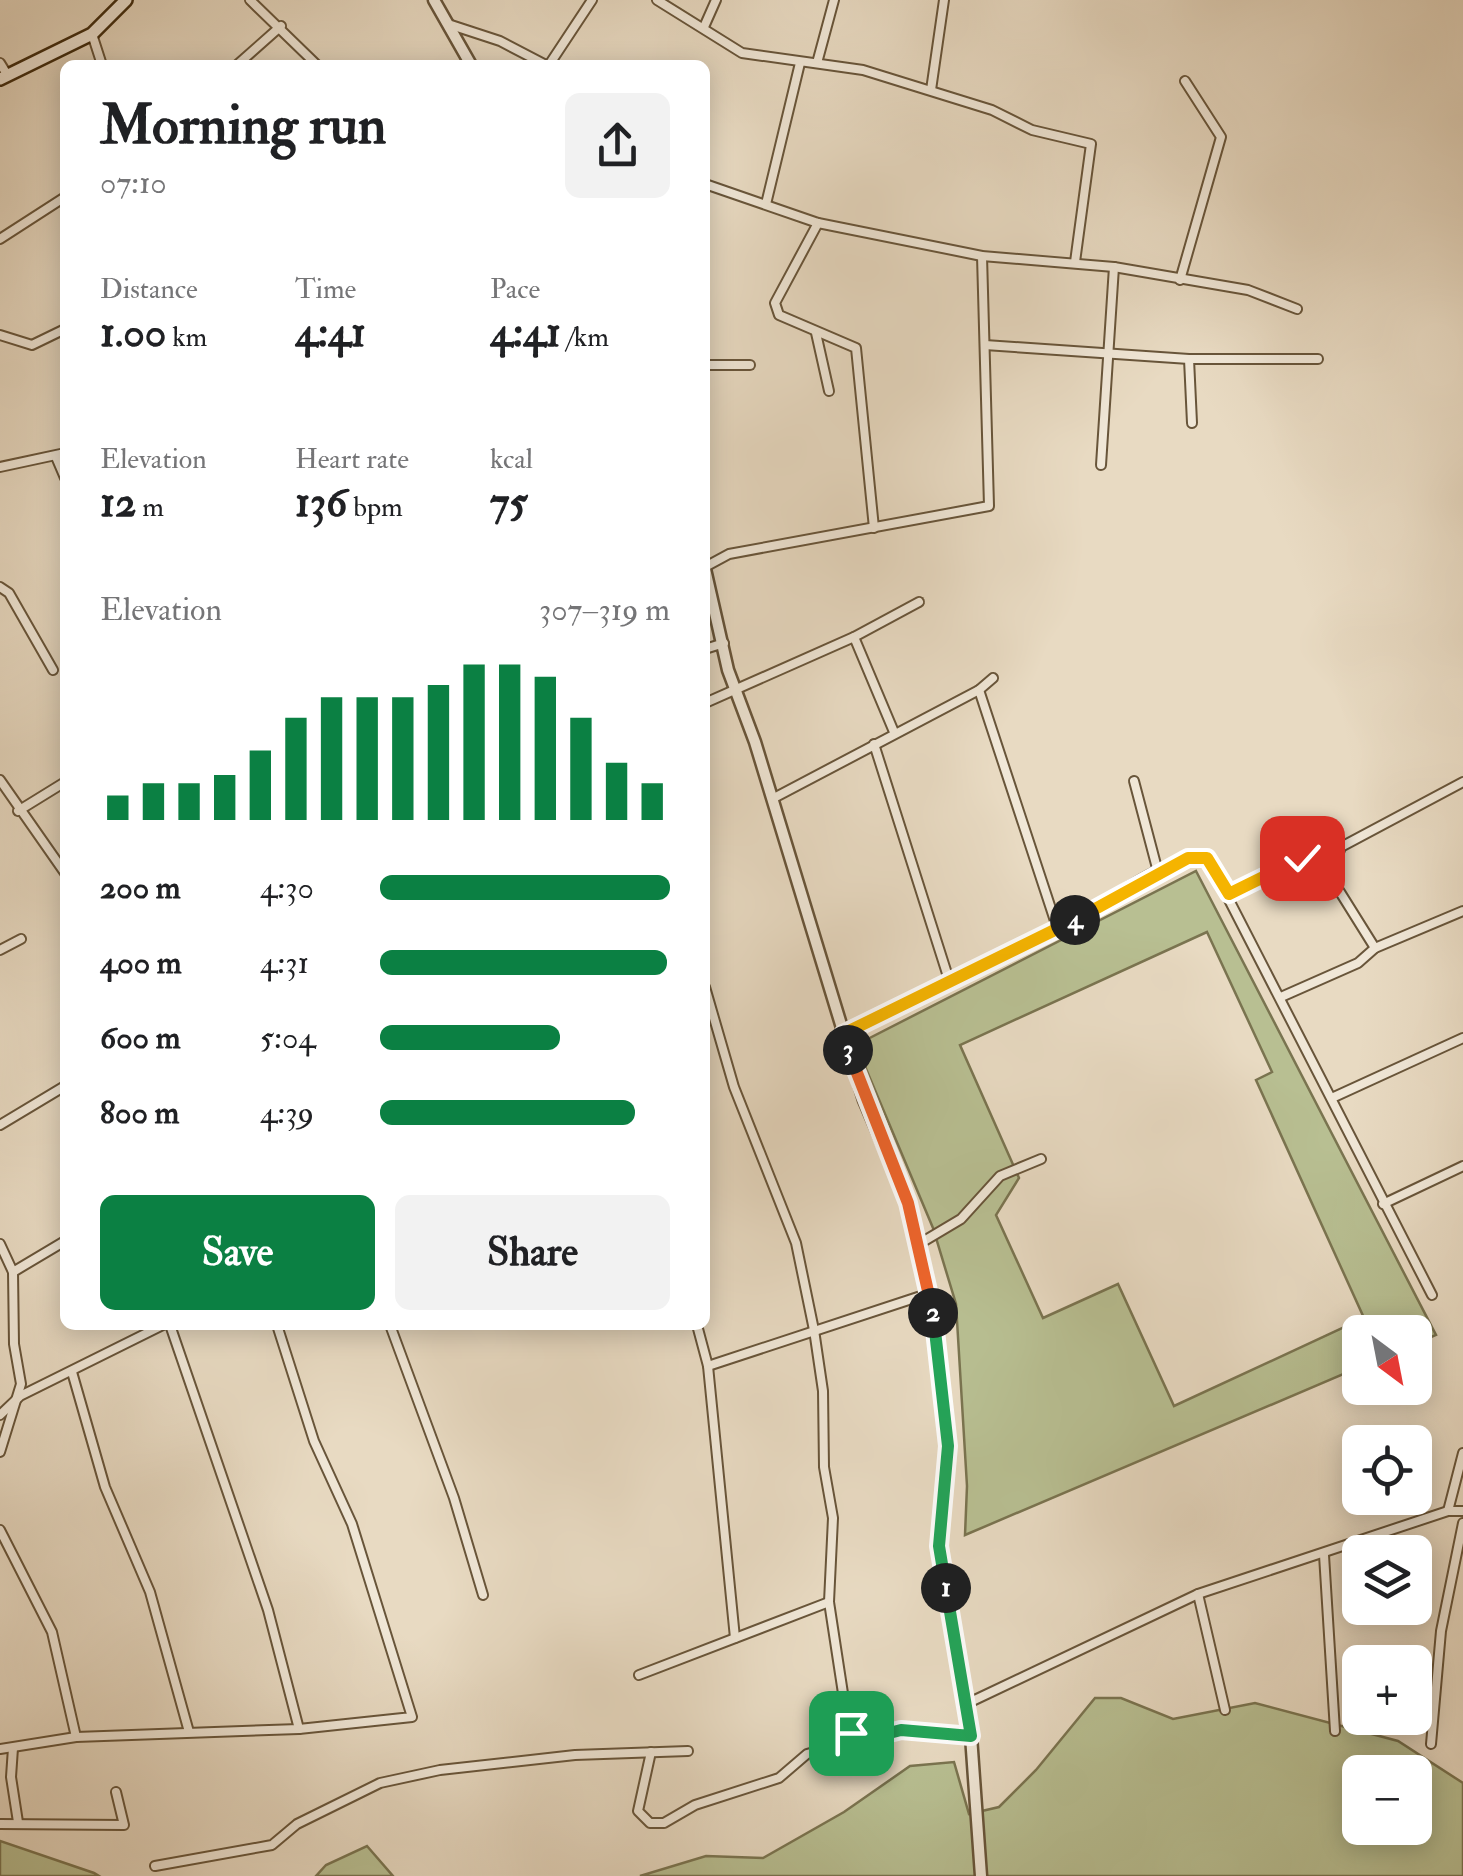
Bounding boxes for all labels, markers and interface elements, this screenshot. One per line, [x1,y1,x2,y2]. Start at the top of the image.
text: Morning run [100,91,386,160]
button: share [565,93,670,198]
text: 07:10 [100,163,167,203]
text: Distance [100,272,198,307]
text: Time [295,272,356,307]
text: Pace [490,272,540,307]
text: 1.00 [100,307,166,359]
text: 4:41 [295,307,366,359]
text: 4:41 [490,307,561,359]
text: km [166,320,207,355]
text: /km [561,320,609,355]
text: Elevation [100,442,207,477]
text: Heart rate [295,442,409,477]
text: kcal [490,442,533,477]
text: 12 [100,477,136,529]
text: 136 [295,477,347,529]
text: 75 [490,477,528,529]
text: m [136,490,164,525]
text: bpm [347,490,403,525]
text: Elevation [100,590,222,630]
text: 307–319 m [539,590,670,630]
pin [1260,816,1345,901]
icon: check [1275,831,1330,886]
text: 200 m [100,868,181,908]
text: 4:30 [260,868,314,908]
pin: 4 [1050,895,1100,945]
text: 4 [1067,902,1083,937]
text: 400 m [100,943,182,983]
text: 4:31 [260,943,309,983]
text: 600 m [100,1018,181,1058]
text: 5:04 [260,1018,316,1058]
pin: 3 [823,1025,873,1075]
text: 3 [843,1032,853,1067]
text: 800 m [100,1093,179,1133]
text: 4:39 [260,1093,314,1133]
button: Save [100,1195,375,1310]
button: Share [395,1195,670,1310]
pin: 2 [908,1288,958,1338]
text: 2 [926,1295,940,1330]
north arrow [1342,1315,1432,1405]
map controls [1342,1315,1432,1845]
button: locate [1342,1425,1432,1515]
button: layers [1342,1535,1432,1625]
pin: 1 [921,1563,971,1613]
text: 1 [941,1570,951,1605]
button: + [1342,1645,1432,1735]
pin [809,1691,894,1776]
icon: arrive [824,1706,879,1761]
button: − [1342,1755,1432,1845]

